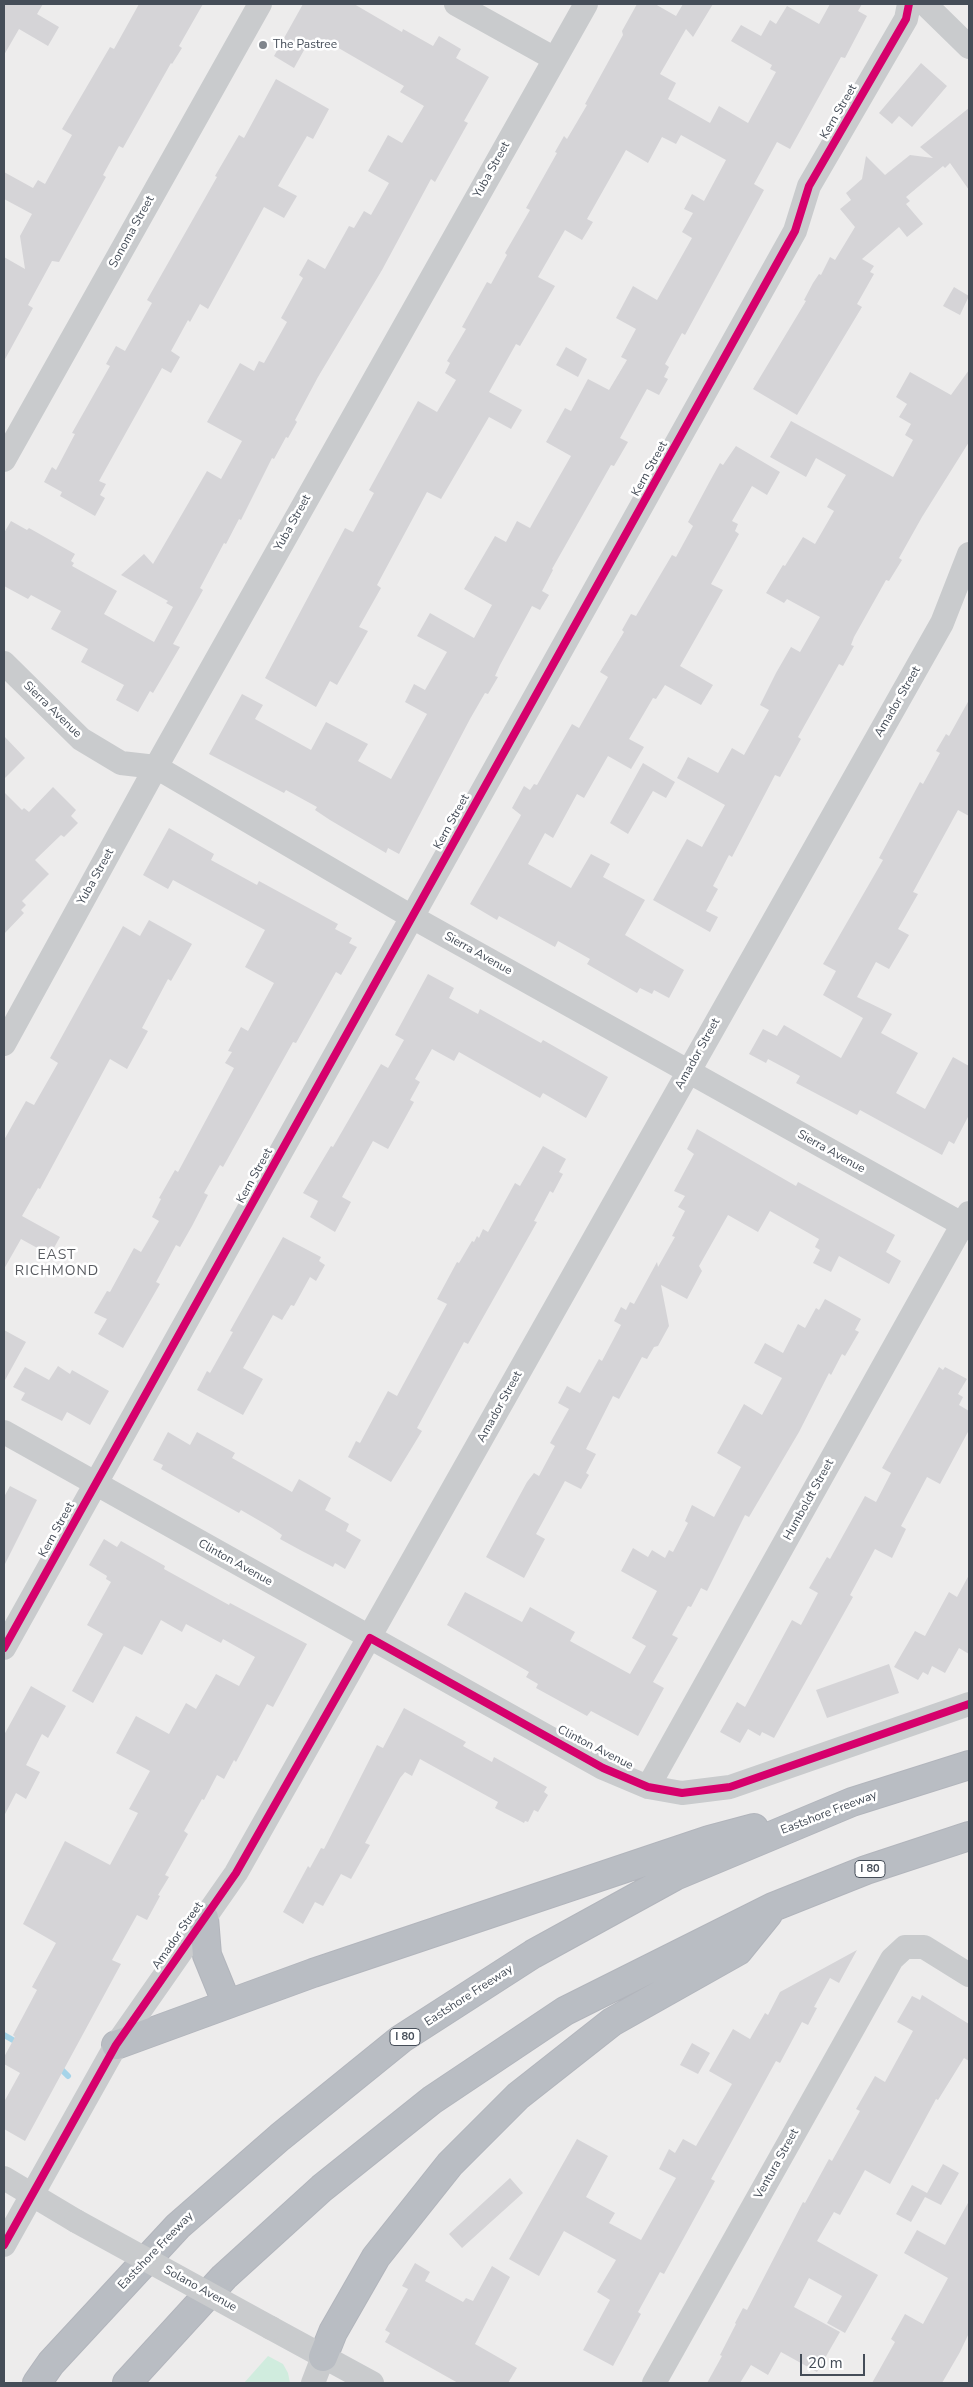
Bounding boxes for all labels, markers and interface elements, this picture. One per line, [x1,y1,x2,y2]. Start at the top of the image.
place label: The Pastree [273,38,337,52]
marker: The Pastree [257,39,269,51]
street label: Kern Street [818,82,860,142]
street label: Yuba Street [471,139,513,201]
street label: Sonoma Street [106,194,158,270]
street label: Kern Street [629,439,671,499]
street label: Yuba Street [272,492,314,554]
street label: Amador Street [872,664,924,740]
street label: Sierra Avenue [20,679,84,741]
street label: Kern Street [431,792,473,852]
street label: Yuba Street [75,846,117,908]
street label: Sierra Avenue [442,929,514,979]
street label: Amador Street [673,1016,723,1092]
street label: Sierra Avenue [795,1127,867,1177]
street label: Kern Street [234,1146,276,1206]
district label: EAST RICHMOND [14,1248,100,1280]
street label: Amador Street [475,1369,525,1445]
street label: Humboldt Street [781,1457,837,1543]
street label: Kern Street [36,1500,78,1560]
street label: Clinton Avenue [195,1537,275,1589]
street label: Clinton Avenue [555,1723,635,1773]
street label: Eastshore Freeway [779,1788,879,1838]
road number: I 80 [855,1860,885,1878]
street label: Amador Street [149,1899,207,1973]
street label: Eastshore Freeway [422,1962,516,2030]
road number: I 80 [390,2028,420,2045]
street label: Ventura Street [752,2126,802,2202]
street label: Eastshore Freeway [115,2209,197,2293]
street label: Solano Avenue [161,2263,239,2315]
scale bar [803,2344,868,2376]
text: 20 m [808,2353,843,2373]

